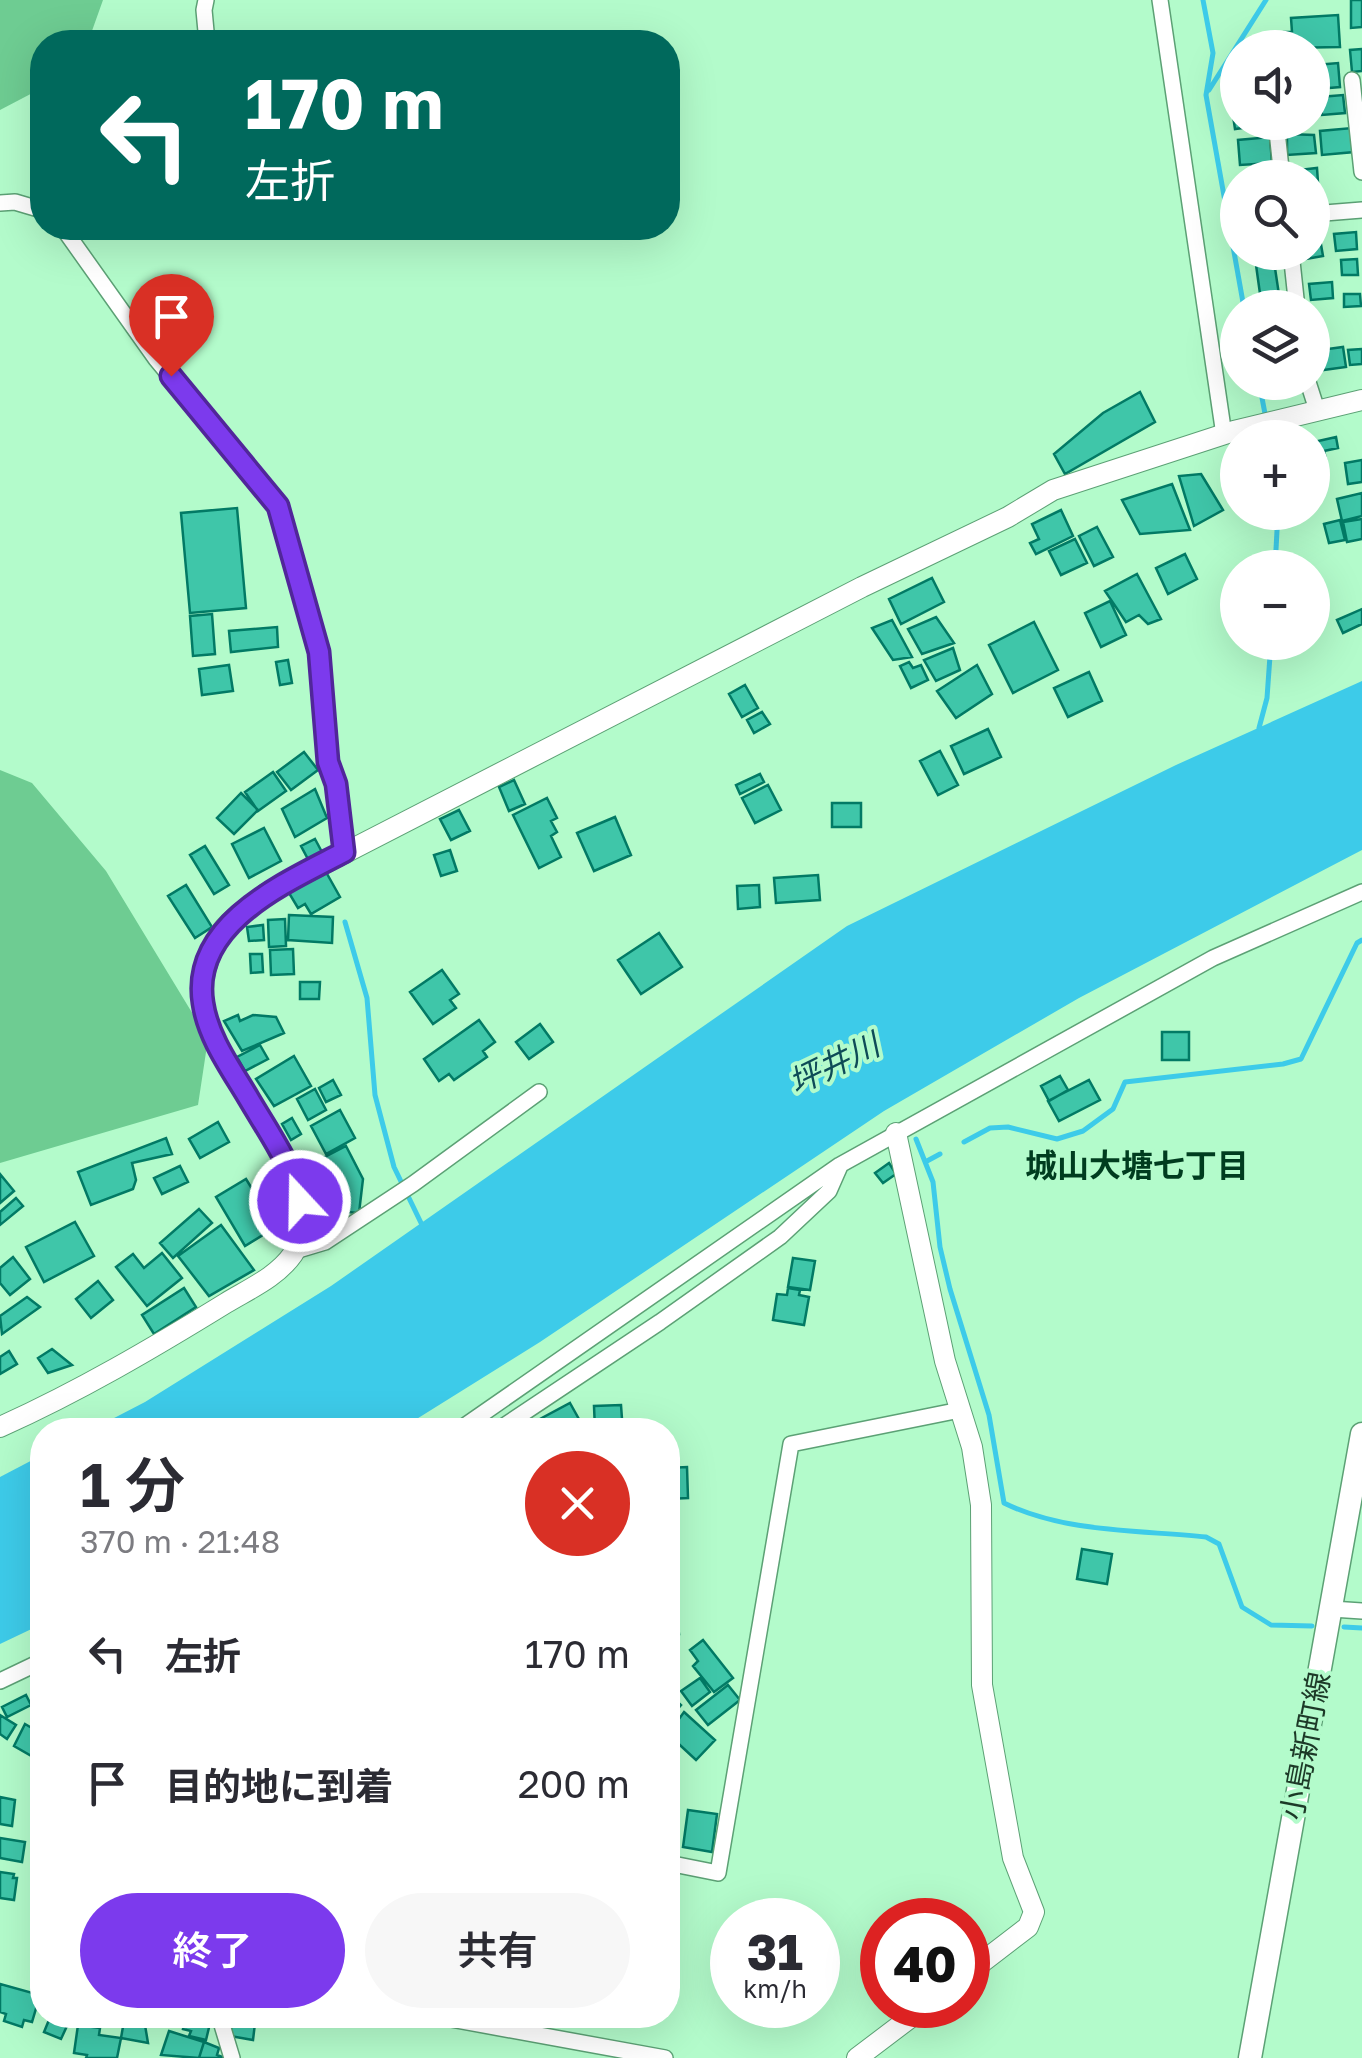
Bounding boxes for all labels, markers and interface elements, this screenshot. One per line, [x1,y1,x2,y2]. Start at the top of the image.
map controls [1220,30,1330,660]
button: sound [1220,30,1330,140]
text: 170 m [245,60,443,144]
icon: left [80,70,210,200]
text: 左折 [245,153,335,207]
button: search [1220,160,1330,270]
pin [129,274,214,377]
icon: arrive [144,289,199,344]
button: layers [1220,290,1330,400]
button: + [1220,420,1330,530]
button: − [1220,550,1330,660]
water label: 坪井川 [782,1024,888,1101]
district label: 城山大塘七丁目 [1025,1146,1249,1184]
position arrow [248,1149,352,1253]
text: 1 分 [80,1448,185,1520]
button: close [525,1451,630,1556]
text: 370 m · 21:48 [80,1522,280,1560]
icon: left [80,1626,135,1681]
text: 170 m [525,1631,630,1676]
text: 左折 [165,1633,241,1678]
street label: 小島新町線 [1273,1669,1337,1823]
icon: arrive [80,1756,135,1811]
text: 200 m [518,1761,630,1806]
text: 目的地に到着 [165,1763,393,1808]
button: 終了 [80,1893,345,2008]
button: 共有 [365,1893,630,2008]
speed limit sign: 40 [860,1898,990,2028]
text: 31 [747,1921,803,1981]
text: km/h [743,1973,807,2004]

